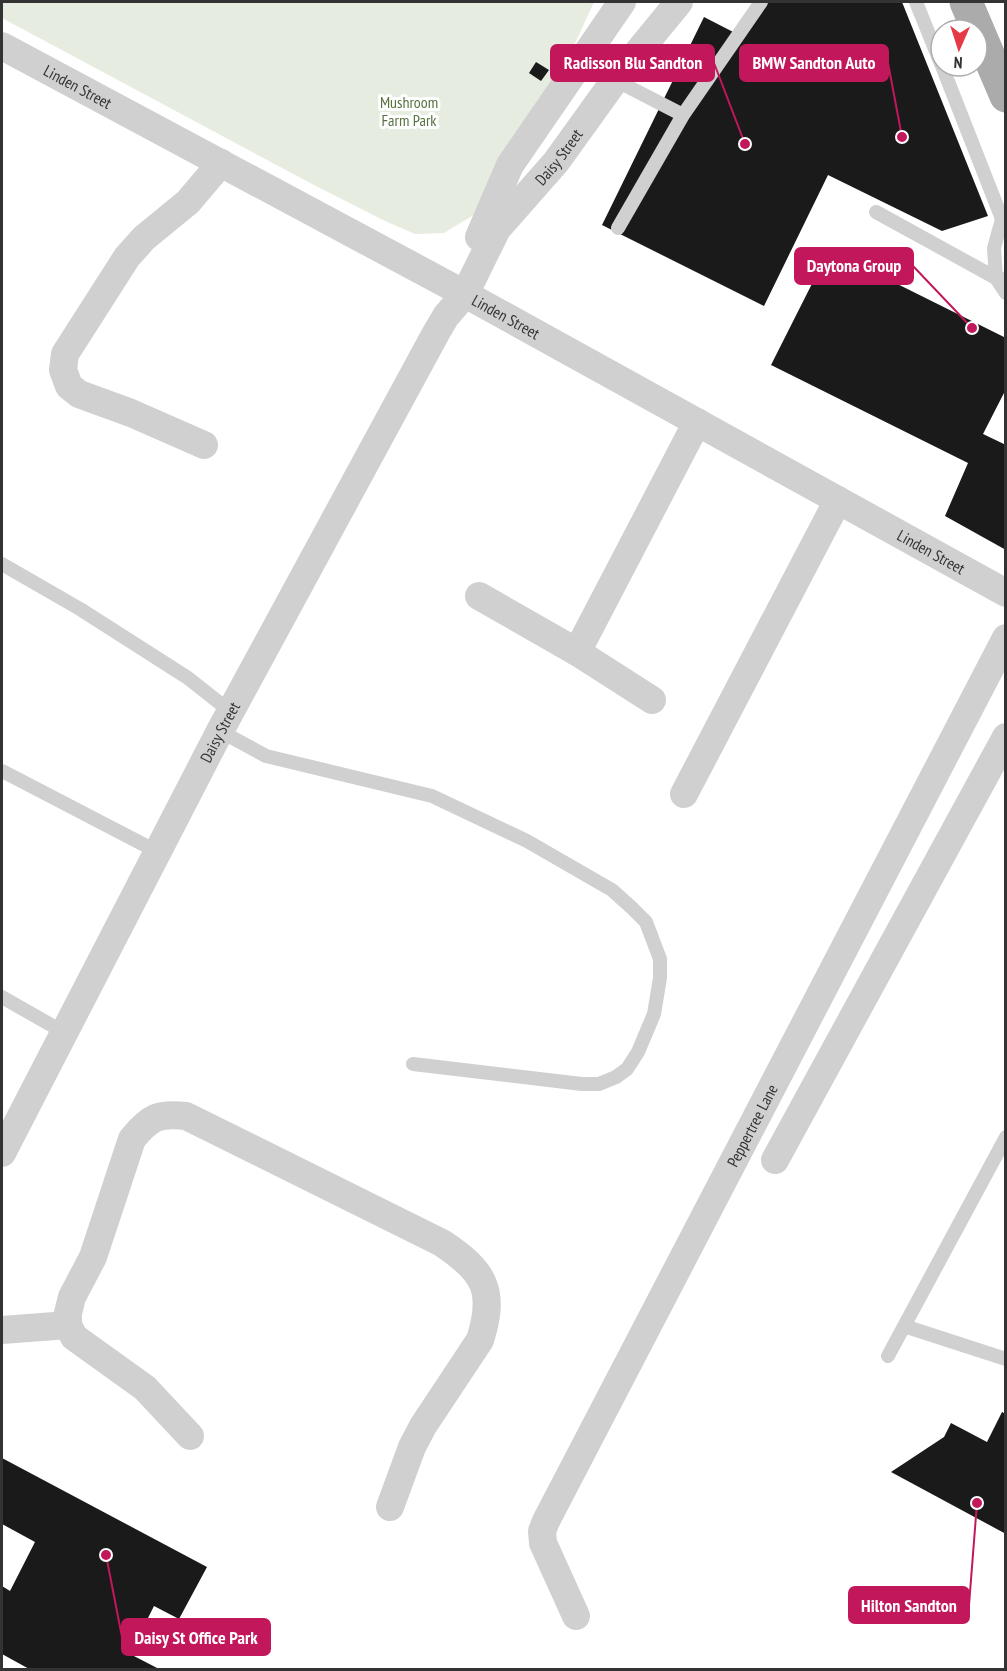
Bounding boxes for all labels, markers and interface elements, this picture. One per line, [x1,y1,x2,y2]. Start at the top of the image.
north arrow [929,18,989,78]
callout: Radisson Blu Sandton [551,45,714,81]
callout: BMW Sandton Auto [740,45,888,81]
text: Radisson Blu Sandton [564,51,702,74]
text: BMW Sandton Auto [752,51,876,74]
text: N [953,53,963,73]
street label: Linden Street [40,60,116,113]
park label: Mushroom Farm Park [380,92,438,130]
street label: Daisy Street [530,124,587,189]
callout: Daytona Group [795,248,913,284]
text: Daytona Group [807,254,901,277]
street label: Linden Street [469,290,544,344]
street label: Linden Street [894,525,969,579]
street label: Daisy Street [196,698,244,766]
street label: Peppertree Lane [722,1081,782,1170]
callout: Hilton Sandton [849,1587,969,1623]
text: Hilton Sandton [861,1594,957,1617]
callout: Daisy St Office Park [122,1619,270,1655]
text: Daisy St Office Park [134,1626,258,1649]

